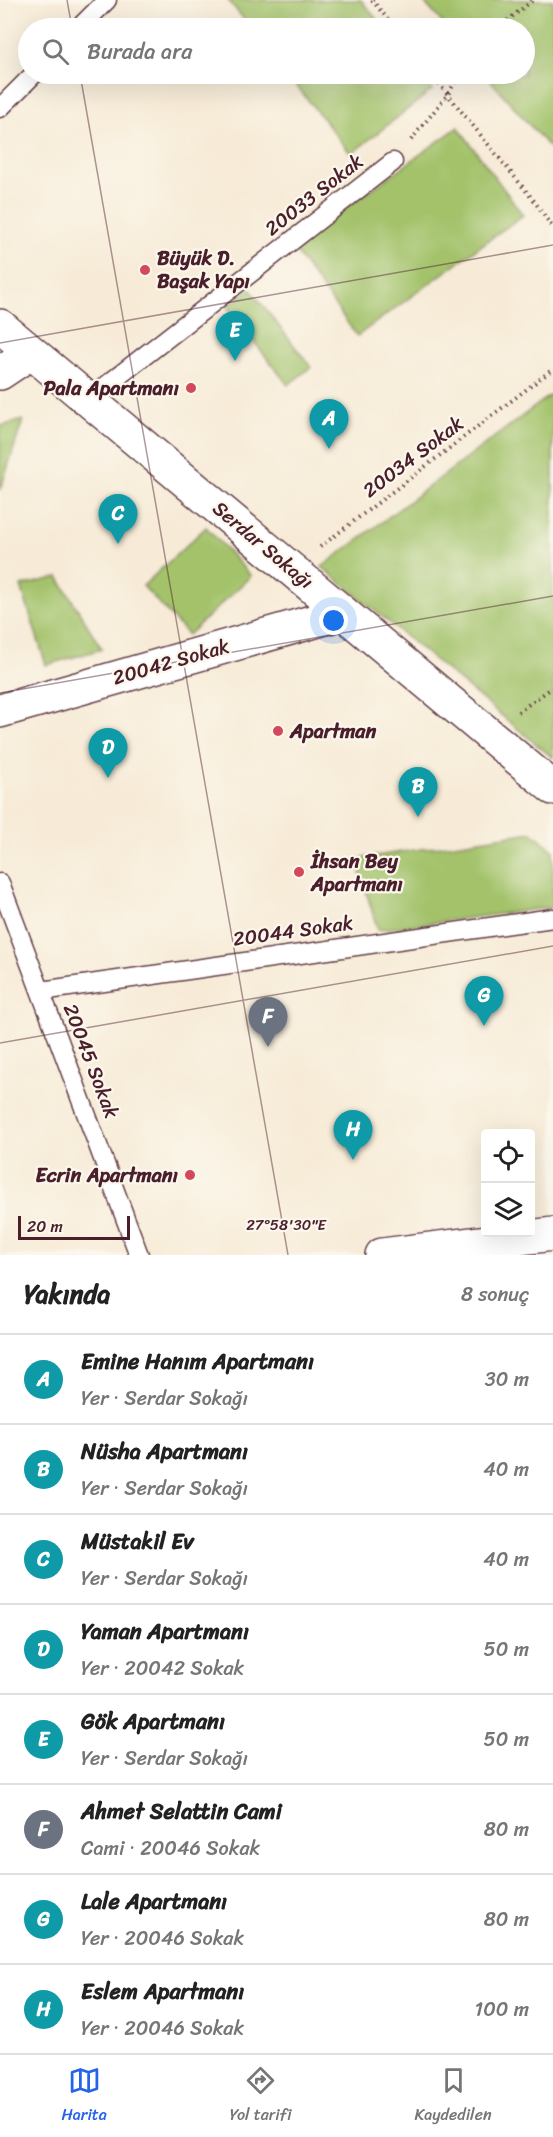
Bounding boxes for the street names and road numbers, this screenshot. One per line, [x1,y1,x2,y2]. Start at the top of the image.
street label: 20033 Sokak [257,145,372,245]
street label: 20034 Sokak [355,407,472,507]
street label: Serdar Sokağı [204,492,322,598]
street label: 20042 Sokak [108,629,234,695]
street label: 20044 Sokak [231,905,356,957]
street label: 20045 Sokak [53,998,129,1124]

